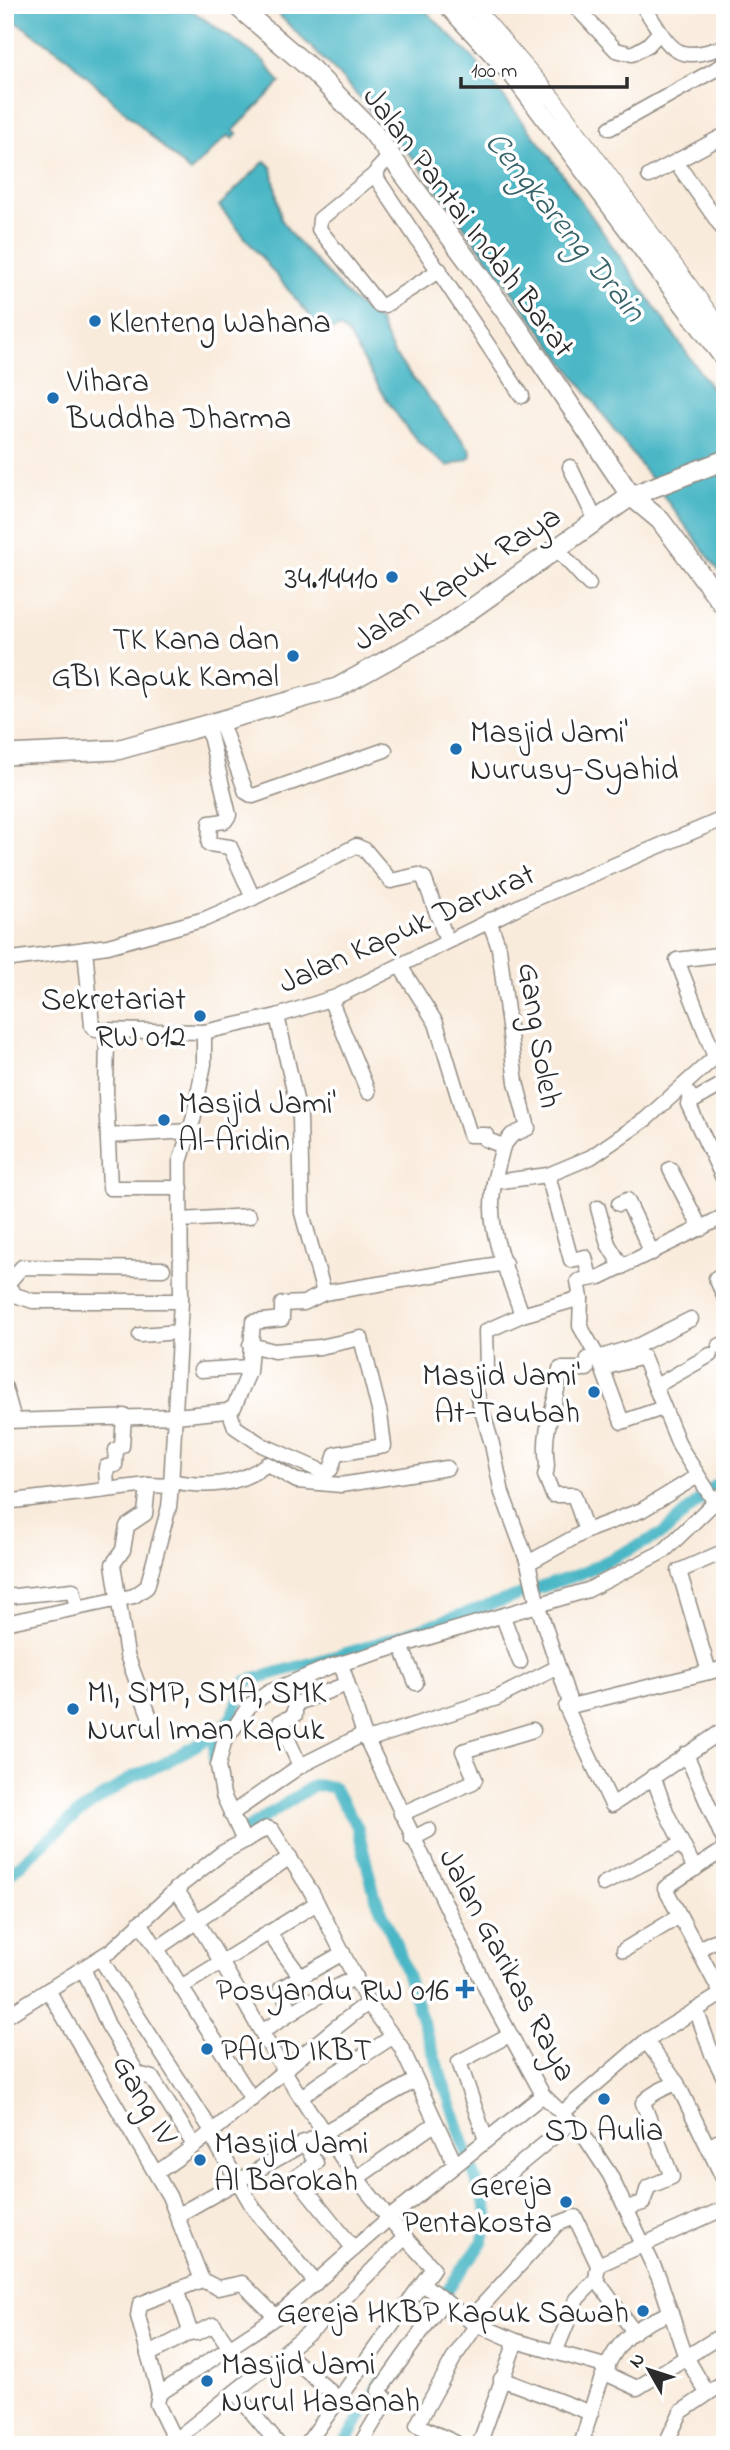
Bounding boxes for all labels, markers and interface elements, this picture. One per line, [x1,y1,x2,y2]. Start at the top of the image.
scale bar [461,46,627,90]
text: 100 m [471,57,517,87]
street label: Jalan Pantai Indah Barat [349,77,585,369]
water label: Cengkareng Drain [471,122,657,335]
place label: Klenteng Wahana [109,301,331,348]
marker: Klenteng Wahana [87,313,103,329]
place label: Vihara Buddha Dharma [66,360,291,444]
marker: Vihara Buddha Dharma [45,390,61,406]
street label: Jalan Kapuk Raya [345,495,571,665]
place label: 34.14410 [285,557,378,604]
marker: 34.14410 [384,569,400,585]
place label: TK Kana dan GBI Kapuk Kamal [51,618,279,702]
marker: TK Kana dan GBI Kapuk Kamal [285,648,301,664]
place label: Masjid Jami' Nurusy-Syahid [470,711,679,795]
marker: Masjid Jami' Nurusy-Syahid [448,741,464,757]
street label: Jalan Kapuk Darurat [272,852,544,1008]
street label: Gang Soleh [503,959,572,1112]
place label: Sekretariat RW 012 [41,978,186,1062]
marker: Sekretariat RW 012 [192,1008,208,1024]
place label: Masjid Jami' Al-Aridin [178,1082,336,1166]
marker: Masjid Jami' Al-Aridin [156,1112,172,1128]
place label: Masjid Jami' At-Taubah [422,1354,580,1438]
marker: Masjid Jami' At-Taubah [586,1384,602,1400]
place label: MI, SMP, SMA, SMK Nurul Iman Kapuk [87,1671,327,1755]
marker: MI, SMP, SMA, SMK Nurul Iman Kapuk [65,1701,81,1717]
street label: Jalan Garikas Raya [425,1841,587,2091]
place label: Posyandu RW 016 [216,1969,449,2016]
marker: Posyandu RW 016 [455,1979,475,1999]
place label: PAUD IKBT [221,2029,372,2076]
marker: PAUD IKBT [199,2041,215,2057]
street label: Gang IV [98,2047,188,2156]
marker: SD Aulia [596,2091,612,2107]
place label: SD Aulia [545,2109,663,2156]
place label: Masjid Jami Al Barokah [214,2122,369,2206]
marker: Masjid Jami Al Barokah [192,2152,208,2168]
place label: Gereja Pentakosta [402,2164,552,2248]
marker: Gereja Pentakosta [558,2194,574,2210]
place label: Gereja HKBP Kapuk Sawah [277,2291,629,2338]
marker: Gereja HKBP Kapuk Sawah [635,2303,651,2319]
north arrow [614,2334,684,2404]
place label: Masjid Jami Nurul Hasanah [221,2343,420,2427]
text: N [623,2347,652,2374]
marker: Masjid Jami Nurul Hasanah [199,2373,215,2389]

